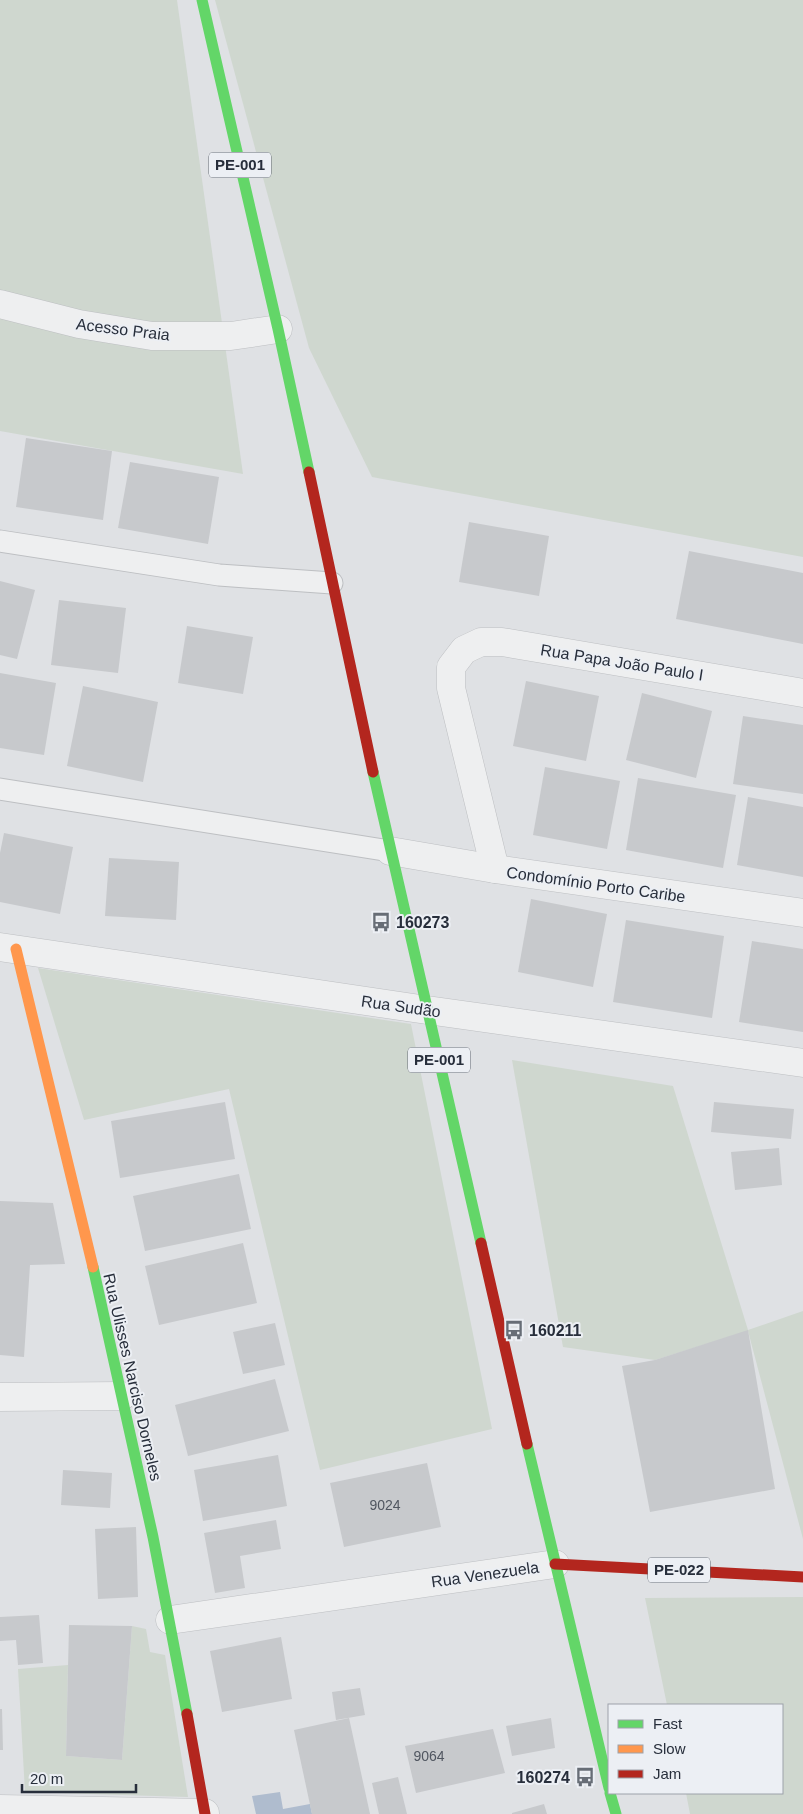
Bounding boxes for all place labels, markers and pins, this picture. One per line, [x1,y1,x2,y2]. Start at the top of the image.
bus stop icon: 160273 [370,911,392,933]
place label: 160273 [396,914,449,931]
bus stop icon: 160211 [503,1319,525,1341]
place label: 160211 [529,1322,582,1339]
bus stop icon: 160274 [574,1766,596,1788]
place label: 160274 [517,1769,570,1786]

